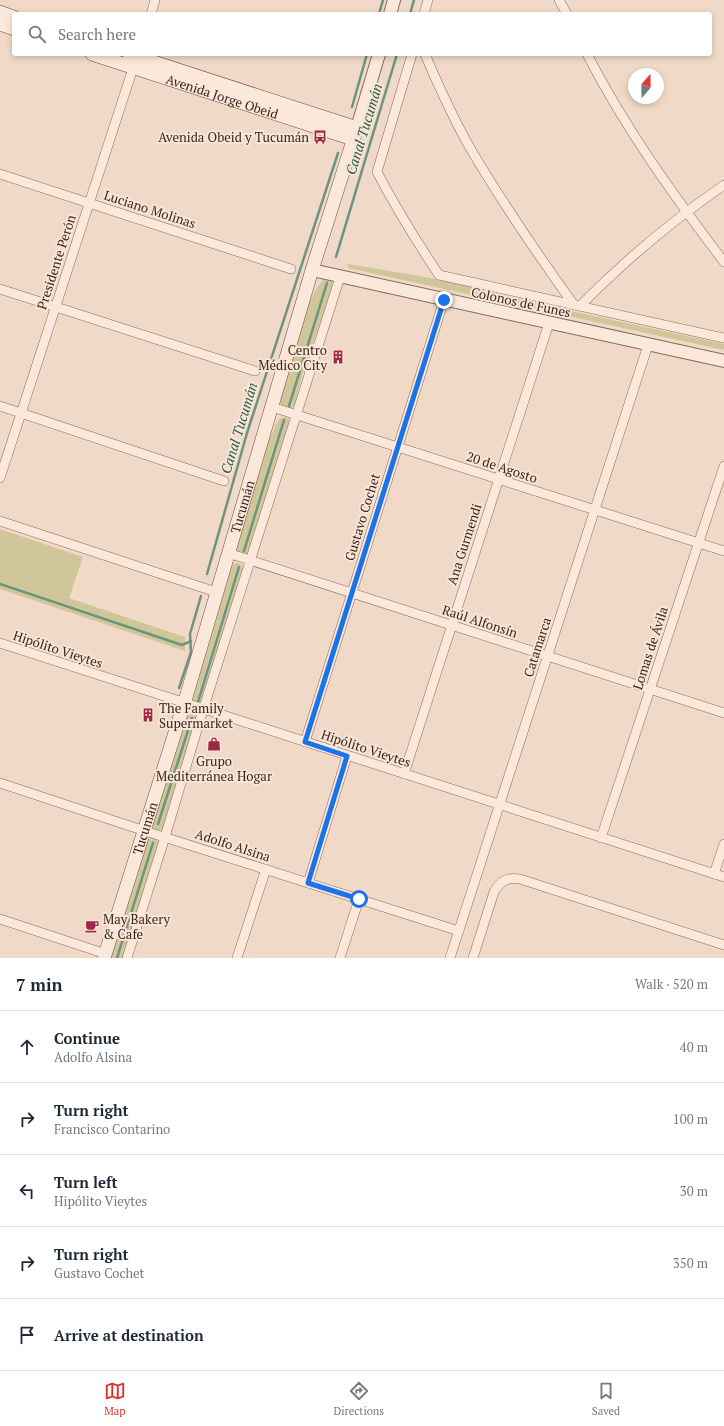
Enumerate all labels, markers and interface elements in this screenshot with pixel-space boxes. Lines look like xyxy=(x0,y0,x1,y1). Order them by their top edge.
search box xyxy=(12,12,712,56)
icon: search xyxy=(26,23,48,45)
text: Search here xyxy=(58,24,136,44)
north arrow xyxy=(628,68,664,104)
street label: Avenida Jorge Obeid xyxy=(164,70,281,123)
water label: Canal Tucumán xyxy=(341,81,386,177)
place label: Avenida Obeid y Tucumán xyxy=(158,128,309,146)
bus stop icon: Avenida Obeid y Tucumán xyxy=(312,129,328,145)
street label: Luciano Molinas xyxy=(102,186,198,232)
street label: Presidente Perón xyxy=(32,212,80,312)
street label: Colonos de Funes xyxy=(470,283,572,321)
route end xyxy=(435,291,453,309)
place label: Centro Médico City xyxy=(258,341,327,374)
building icon: Centro Médico City xyxy=(330,349,346,365)
water label: Canal Tucumán xyxy=(216,380,261,476)
street label: 20 de Agosto xyxy=(464,447,540,487)
street label: Gustavo Cochet xyxy=(340,471,384,563)
street label: Tucumán xyxy=(226,478,259,535)
street label: Ana Gurmendi xyxy=(442,501,486,587)
street label: Raúl Alfonsín xyxy=(440,600,520,642)
street label: Lomas de Ávila xyxy=(628,604,672,692)
street label: Catamarca xyxy=(519,614,555,679)
street label: Hipólito Vieytes xyxy=(11,626,105,672)
place label: The Family Supermarket xyxy=(159,699,233,732)
building icon: The Family Supermarket xyxy=(140,707,156,723)
street label: Hipólito Vieytes xyxy=(319,725,413,771)
shop icon: Grupo Mediterránea Hogar xyxy=(206,736,222,752)
place label: Grupo Mediterránea Hogar xyxy=(156,752,272,785)
street label: Tucumán xyxy=(128,799,162,857)
street label: Adolfo Alsina xyxy=(193,824,273,866)
route start xyxy=(350,890,368,908)
place label: May Bakery & Cafe xyxy=(103,910,170,943)
cafe icon: May Bakery & Cafe xyxy=(84,918,100,934)
text: 7 min xyxy=(16,973,63,996)
text: Walk · 520 m xyxy=(635,975,708,993)
text: Continue xyxy=(54,1028,120,1048)
icon: ahead xyxy=(16,1036,38,1058)
text: 40 m xyxy=(680,1038,708,1056)
text: Adolfo Alsina xyxy=(54,1048,132,1066)
text: Turn right xyxy=(54,1100,129,1120)
icon: right xyxy=(16,1108,38,1130)
text: 100 m xyxy=(673,1110,708,1128)
text: Francisco Contarino xyxy=(54,1120,170,1138)
text: Turn left xyxy=(54,1172,118,1192)
icon: left xyxy=(16,1180,38,1202)
text: 30 m xyxy=(680,1182,708,1200)
text: Hipólito Vieytes xyxy=(54,1192,147,1210)
text: Turn right xyxy=(54,1244,129,1264)
icon: right xyxy=(16,1252,38,1274)
text: 350 m xyxy=(673,1254,708,1272)
text: Gustavo Cochet xyxy=(54,1264,144,1282)
icon: arrive xyxy=(16,1324,38,1346)
text: Arrive at destination xyxy=(54,1325,204,1345)
tab: Map xyxy=(104,1380,126,1418)
tab: Directions xyxy=(333,1380,384,1418)
tab: Saved xyxy=(592,1380,620,1418)

